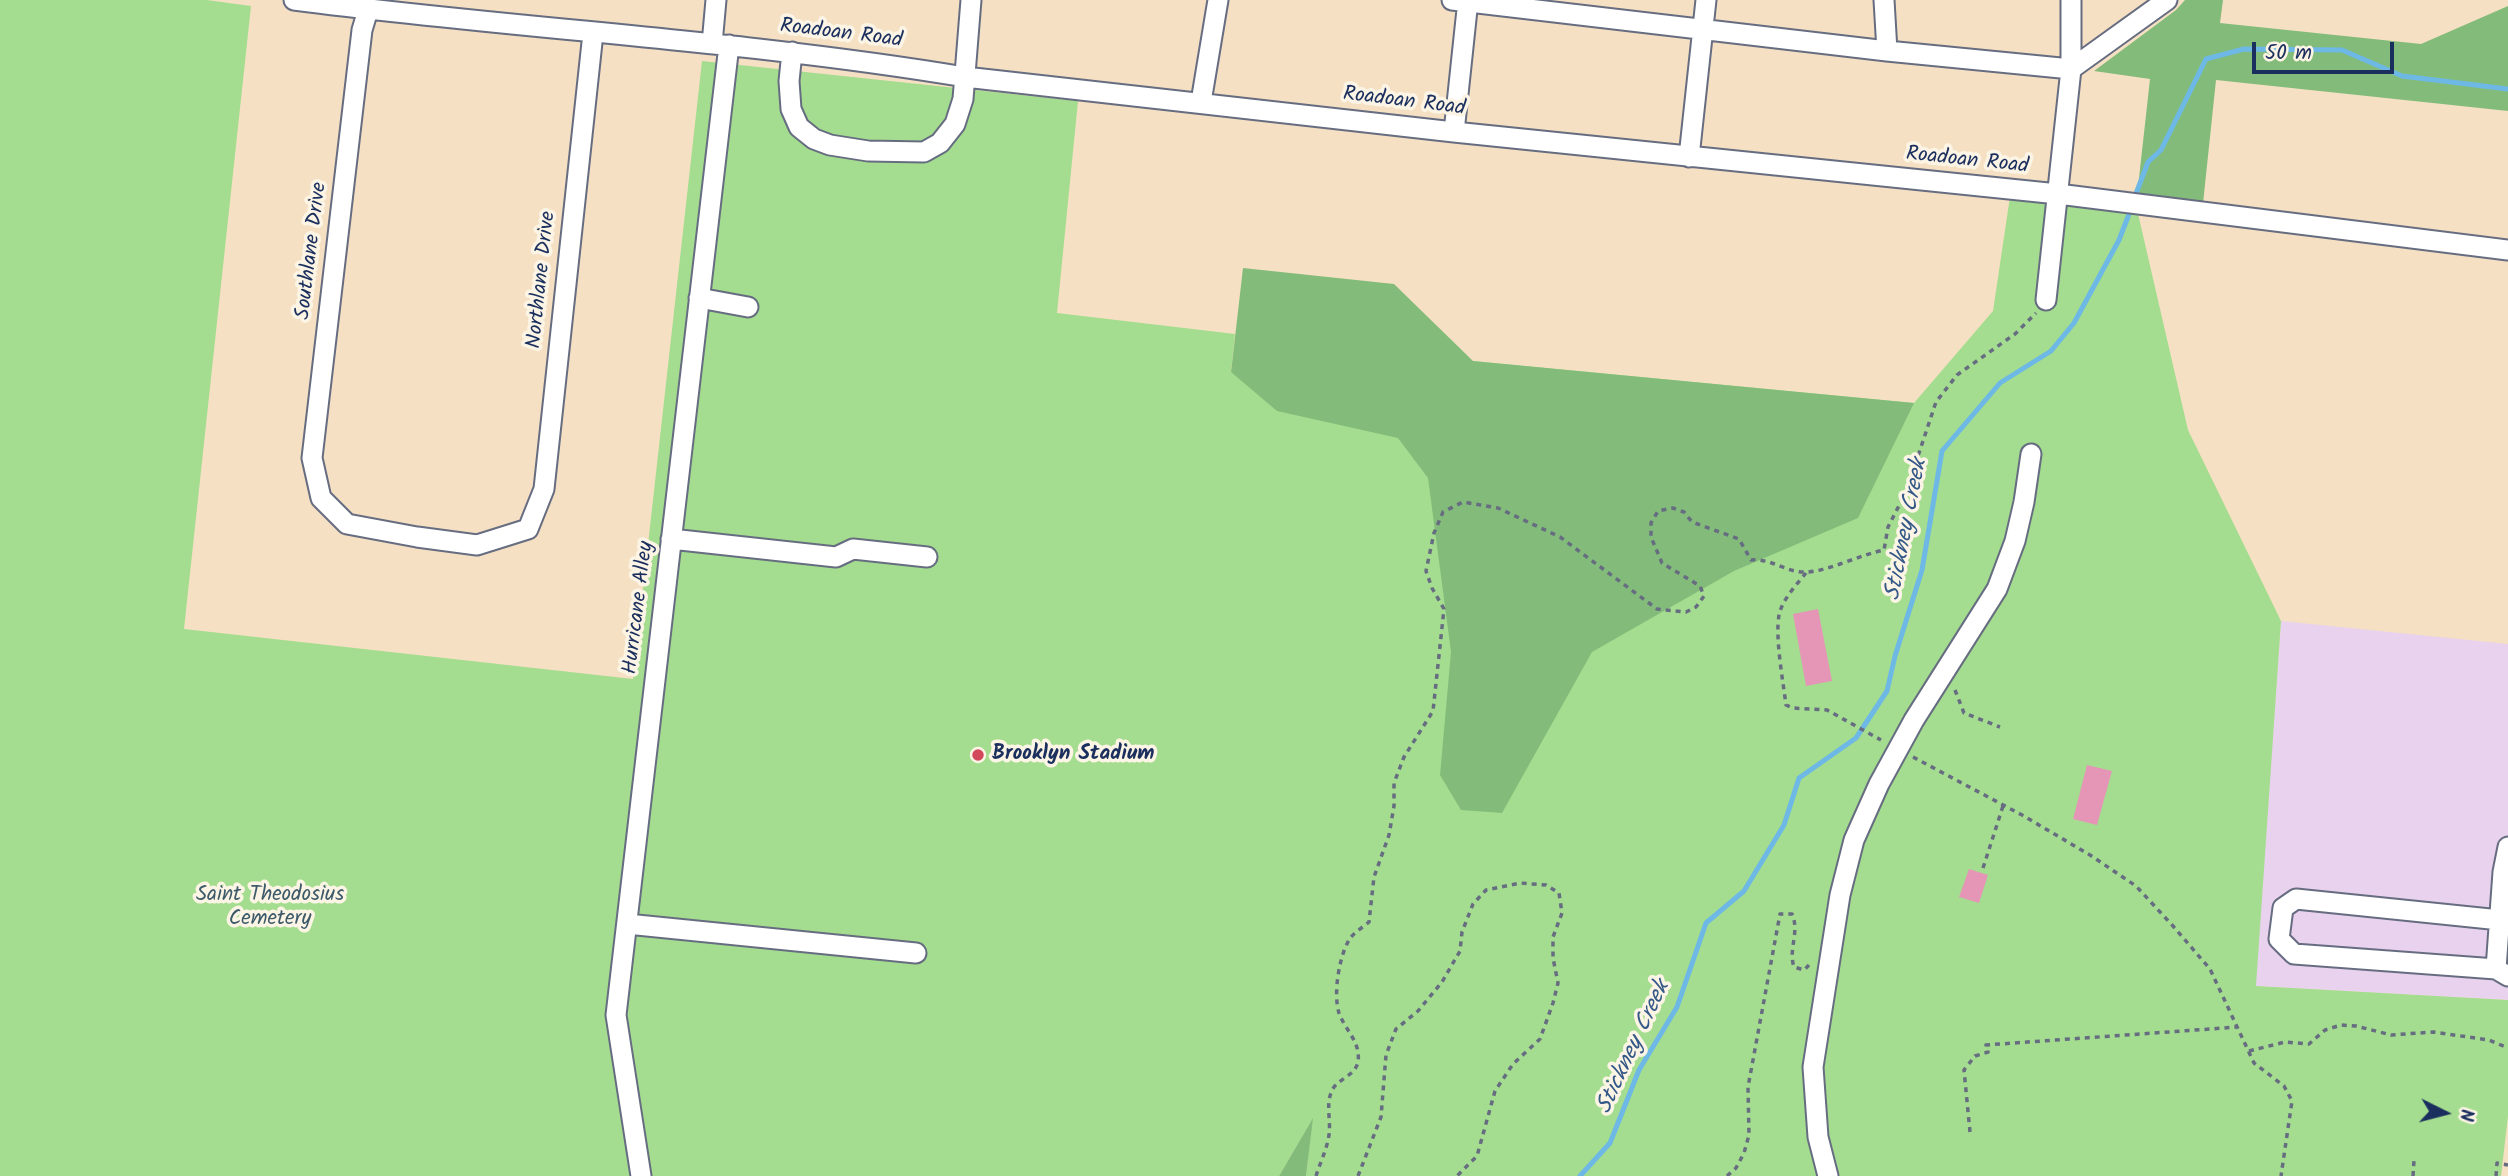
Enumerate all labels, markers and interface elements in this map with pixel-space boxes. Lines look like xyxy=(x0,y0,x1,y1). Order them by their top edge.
street label: Roadoan Road xyxy=(778,15,904,55)
scale bar xyxy=(2256,28,2398,72)
text: 50 m xyxy=(2265,37,2312,70)
street label: Roadoan Road xyxy=(1341,83,1467,123)
street label: Roadoan Road xyxy=(1904,143,2030,181)
street label: Southlane Drive xyxy=(292,181,334,321)
street label: Northlane Drive xyxy=(523,210,563,350)
water label: Stickney Creek xyxy=(1881,457,1935,603)
street label: Hurricane Alley xyxy=(619,540,661,676)
place label: Brooklyn Stadium xyxy=(992,742,1154,768)
marker: Brooklyn Stadium xyxy=(970,747,986,763)
park label: Saint Theodosius Cemetery xyxy=(196,883,344,933)
water label: Stickney Creek xyxy=(1592,977,1678,1119)
north arrow xyxy=(2410,1078,2480,1148)
text: N xyxy=(2450,1108,2481,1123)

